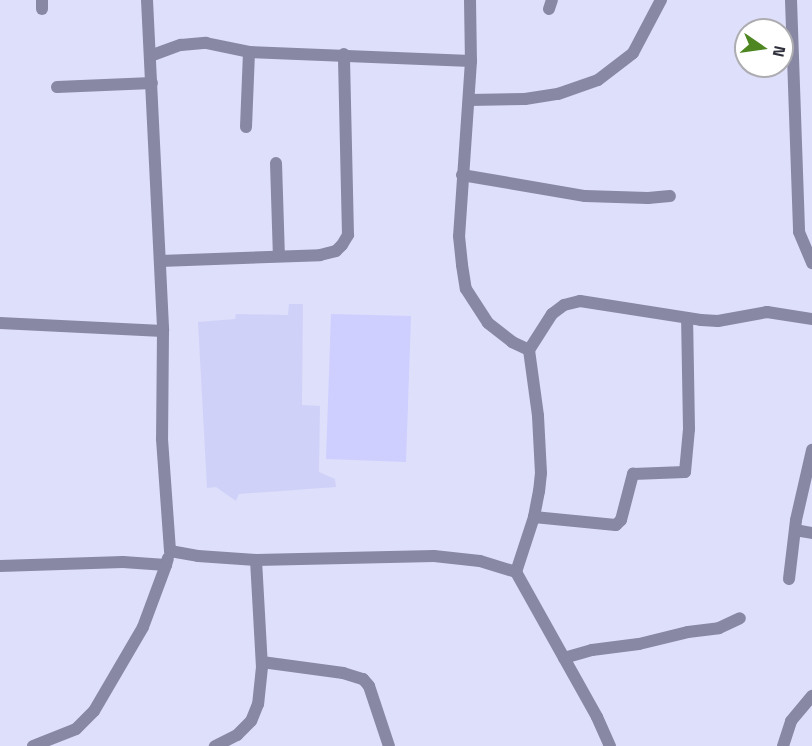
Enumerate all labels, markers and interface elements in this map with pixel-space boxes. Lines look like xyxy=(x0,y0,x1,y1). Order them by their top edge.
north arrow xyxy=(734,18,794,78)
text: N xyxy=(767,43,793,60)

